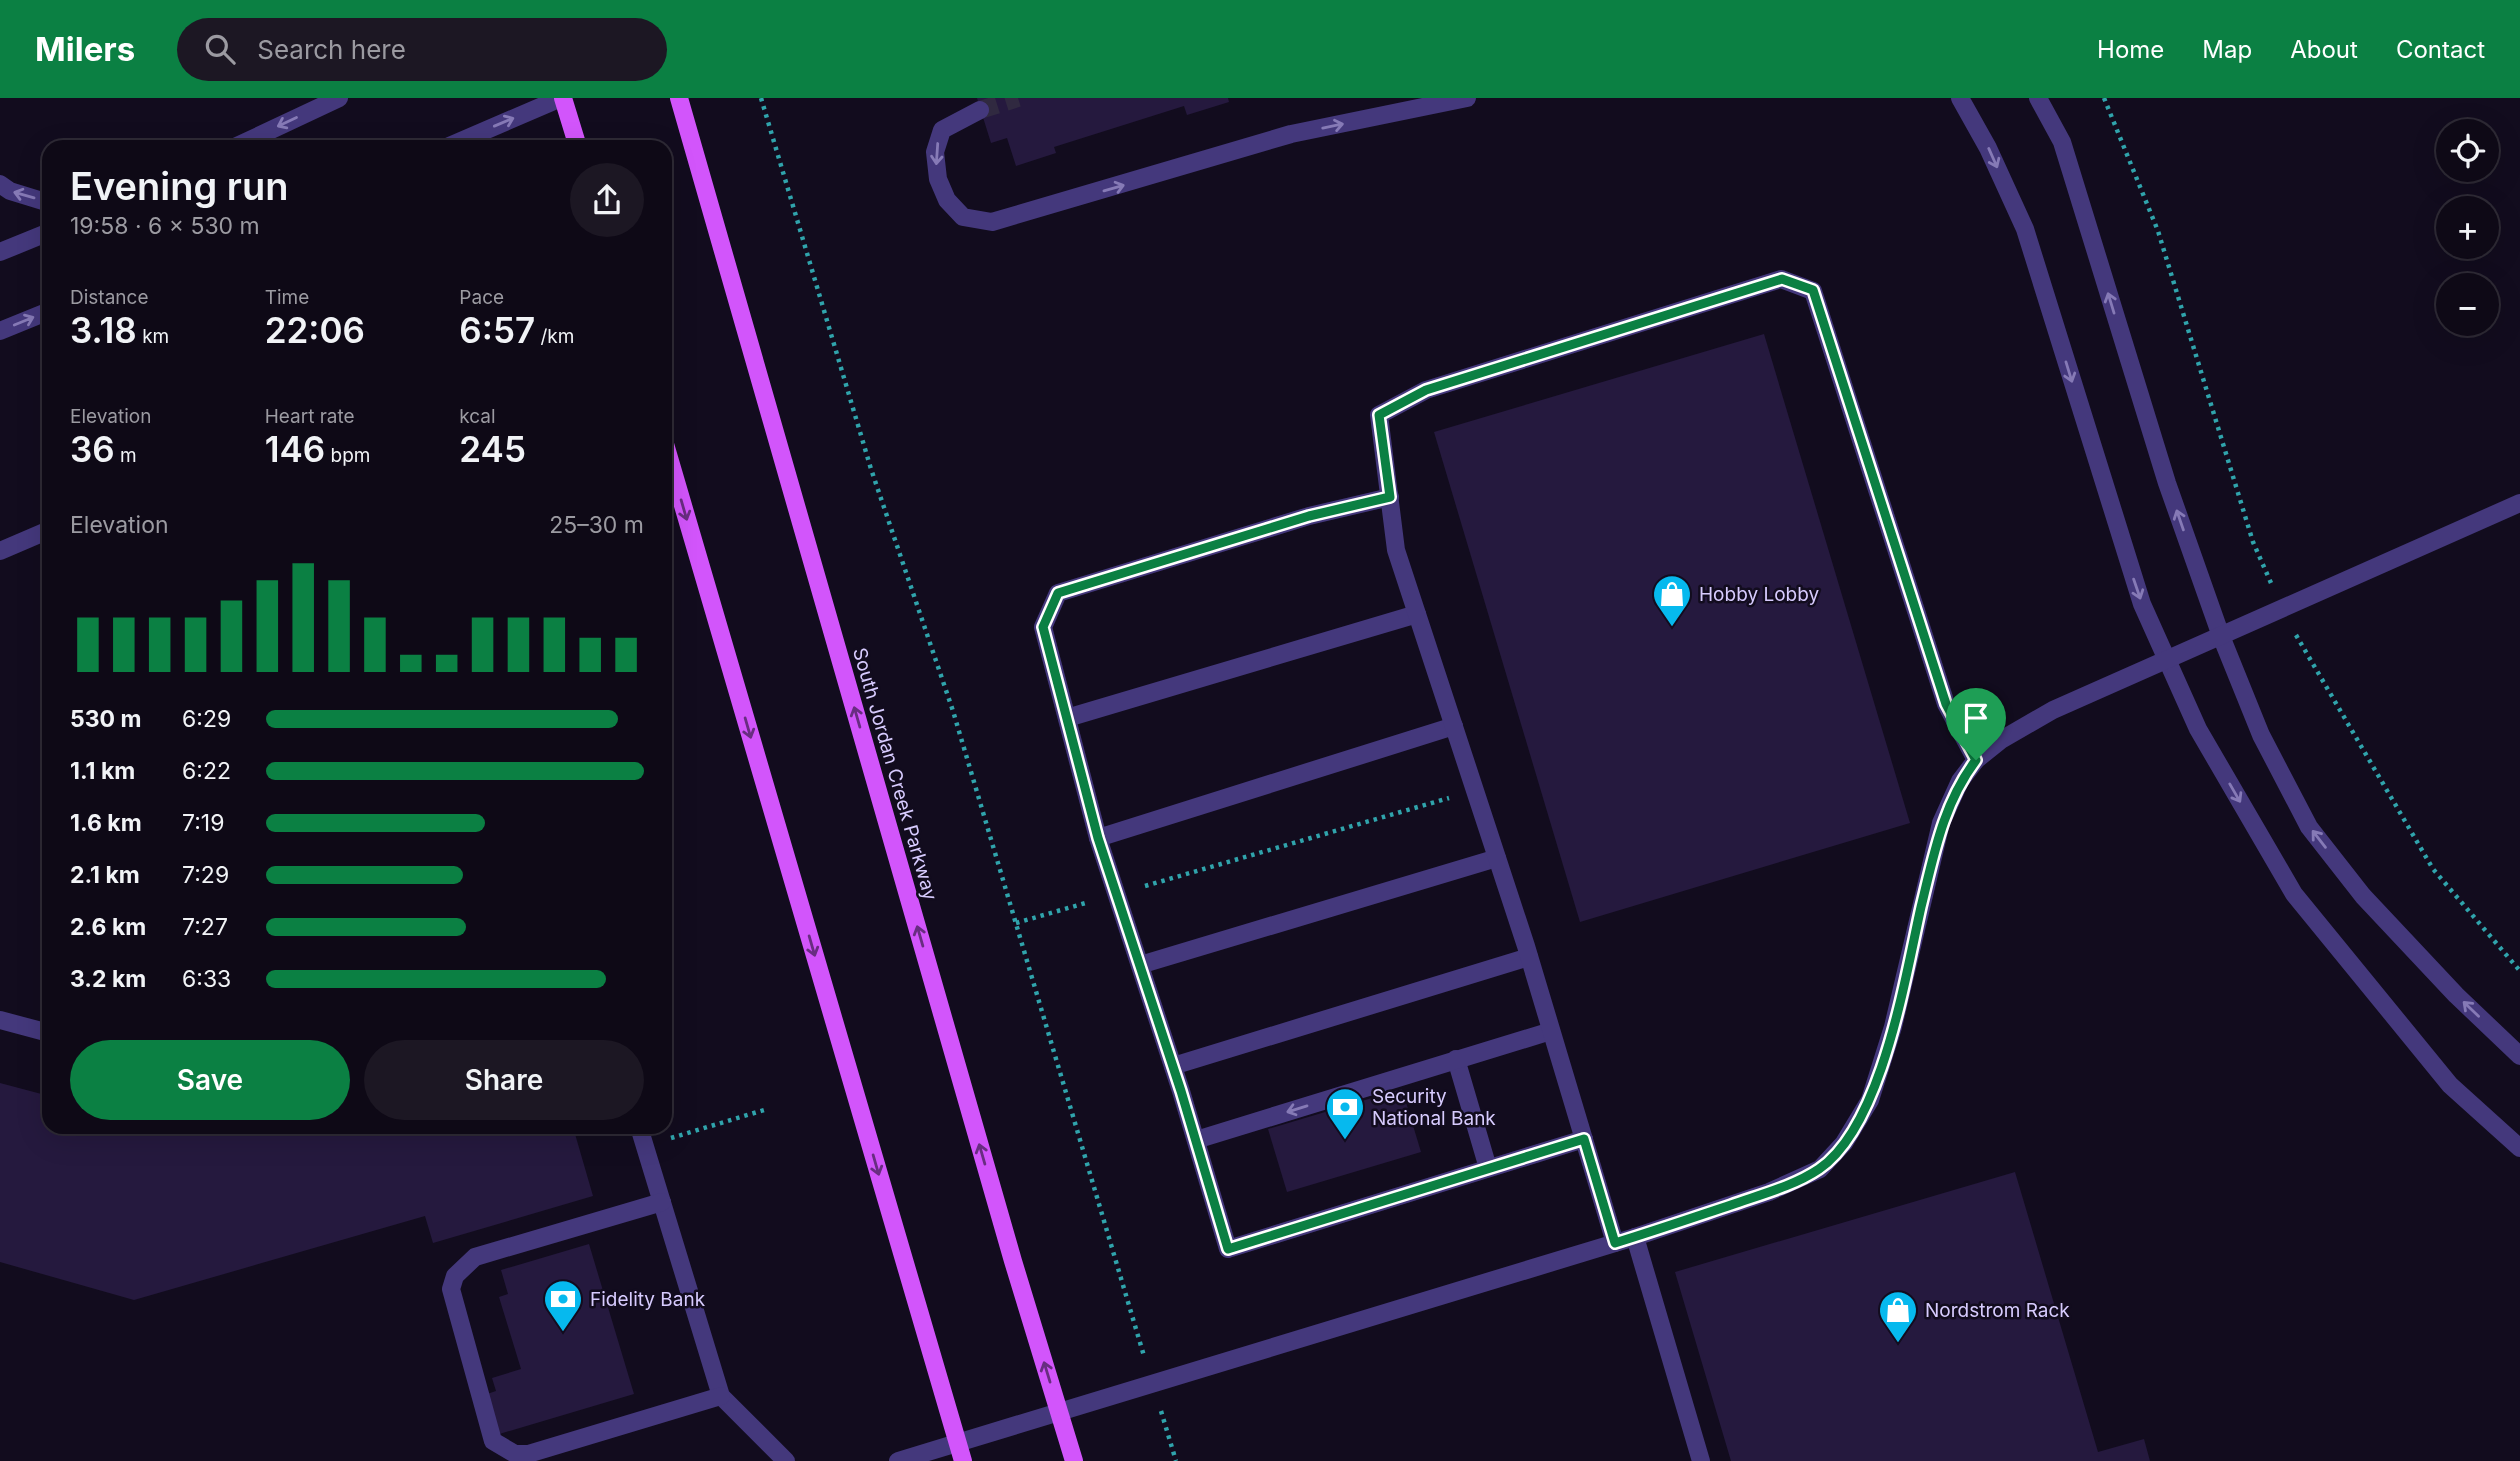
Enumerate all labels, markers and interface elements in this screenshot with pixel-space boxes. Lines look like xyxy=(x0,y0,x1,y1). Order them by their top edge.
search box xyxy=(177,18,667,81)
text: Milers xyxy=(35,29,135,69)
icon: search xyxy=(201,30,239,68)
text: Search here xyxy=(257,34,406,65)
text: Home xyxy=(2097,35,2164,64)
text: Map xyxy=(2202,35,2252,64)
text: About xyxy=(2290,35,2358,64)
text: Contact xyxy=(2396,35,2485,64)
one-way arrow xyxy=(493,115,514,128)
one-way arrow xyxy=(277,116,298,130)
one-way arrow xyxy=(1321,118,1344,132)
map controls xyxy=(2436,119,2499,336)
button: locate xyxy=(2436,119,2499,182)
one-way arrow xyxy=(931,142,944,165)
one-way arrow xyxy=(1987,147,2000,168)
text: Evening run xyxy=(70,163,288,209)
button: share xyxy=(570,163,644,237)
one-way arrow xyxy=(1103,180,1125,193)
one-way arrow xyxy=(13,188,35,201)
button: + xyxy=(2436,196,2499,259)
text: 19:58 · 6 × 530 m xyxy=(70,212,260,240)
button: − xyxy=(2436,273,2499,336)
text: Distance xyxy=(70,286,148,309)
text: Time xyxy=(265,286,309,309)
text: Pace xyxy=(459,286,504,309)
one-way arrow xyxy=(2104,292,2117,314)
text: 3.18 xyxy=(70,309,137,351)
text: 22:06 xyxy=(265,309,365,351)
text: 6:57 xyxy=(459,309,535,351)
one-way arrow xyxy=(13,314,35,327)
text: km xyxy=(137,325,169,348)
text: /km xyxy=(535,325,574,348)
one-way arrow xyxy=(2063,360,2076,382)
text: Elevation xyxy=(70,405,151,428)
text: Heart rate xyxy=(265,405,355,428)
text: kcal xyxy=(459,405,496,428)
text: 36 xyxy=(70,428,115,470)
text: 146 xyxy=(265,428,325,470)
text: 245 xyxy=(459,428,526,470)
text: m xyxy=(115,444,137,467)
text: bpm xyxy=(325,444,370,467)
one-way arrow xyxy=(679,498,692,520)
one-way arrow xyxy=(2173,509,2185,531)
text: Elevation xyxy=(70,511,169,539)
text: 25–30 m xyxy=(549,511,644,539)
shop icon: Hobby Lobby xyxy=(1651,573,1693,628)
one-way arrow xyxy=(2132,577,2144,599)
place label: Hobby Lobby xyxy=(1699,583,1819,606)
street label: South Jordan Creek Parkway xyxy=(848,645,942,903)
pin xyxy=(1946,688,2006,760)
icon: arrive xyxy=(1957,699,1995,737)
text: 530 m xyxy=(70,705,142,733)
text: 6:29 xyxy=(182,705,231,733)
one-way arrow xyxy=(850,706,863,729)
one-way arrow xyxy=(743,717,756,739)
text: 1.1 km xyxy=(70,757,135,785)
text: 6:22 xyxy=(182,757,231,785)
one-way arrow xyxy=(2229,783,2243,803)
text: 1.6 km xyxy=(70,809,142,837)
text: 7:19 xyxy=(182,809,225,837)
one-way arrow xyxy=(2311,831,2327,849)
text: 2.1 km xyxy=(70,861,140,889)
text: 7:29 xyxy=(182,861,229,889)
text: 2.6 km xyxy=(70,913,146,941)
text: 7:27 xyxy=(182,913,228,941)
one-way arrow xyxy=(912,925,925,947)
one-way arrow xyxy=(806,934,819,957)
text: 3.2 km xyxy=(70,965,146,993)
text: 6:33 xyxy=(182,965,231,993)
one-way arrow xyxy=(2462,1000,2479,1017)
button: Save xyxy=(70,1040,350,1120)
button: Share xyxy=(364,1040,644,1120)
place label: Security National Bank xyxy=(1372,1085,1496,1130)
bank icon: Security National Bank xyxy=(1324,1086,1366,1141)
one-way arrow xyxy=(1286,1103,1308,1116)
one-way arrow xyxy=(975,1143,988,1165)
one-way arrow xyxy=(870,1153,883,1175)
bank icon: Fidelity Bank xyxy=(542,1278,584,1333)
place label: Fidelity Bank xyxy=(590,1288,706,1311)
shop icon: Nordstrom Rack xyxy=(1877,1289,1919,1344)
place label: Nordstrom Rack xyxy=(1925,1299,2070,1322)
one-way arrow xyxy=(1040,1362,1052,1384)

